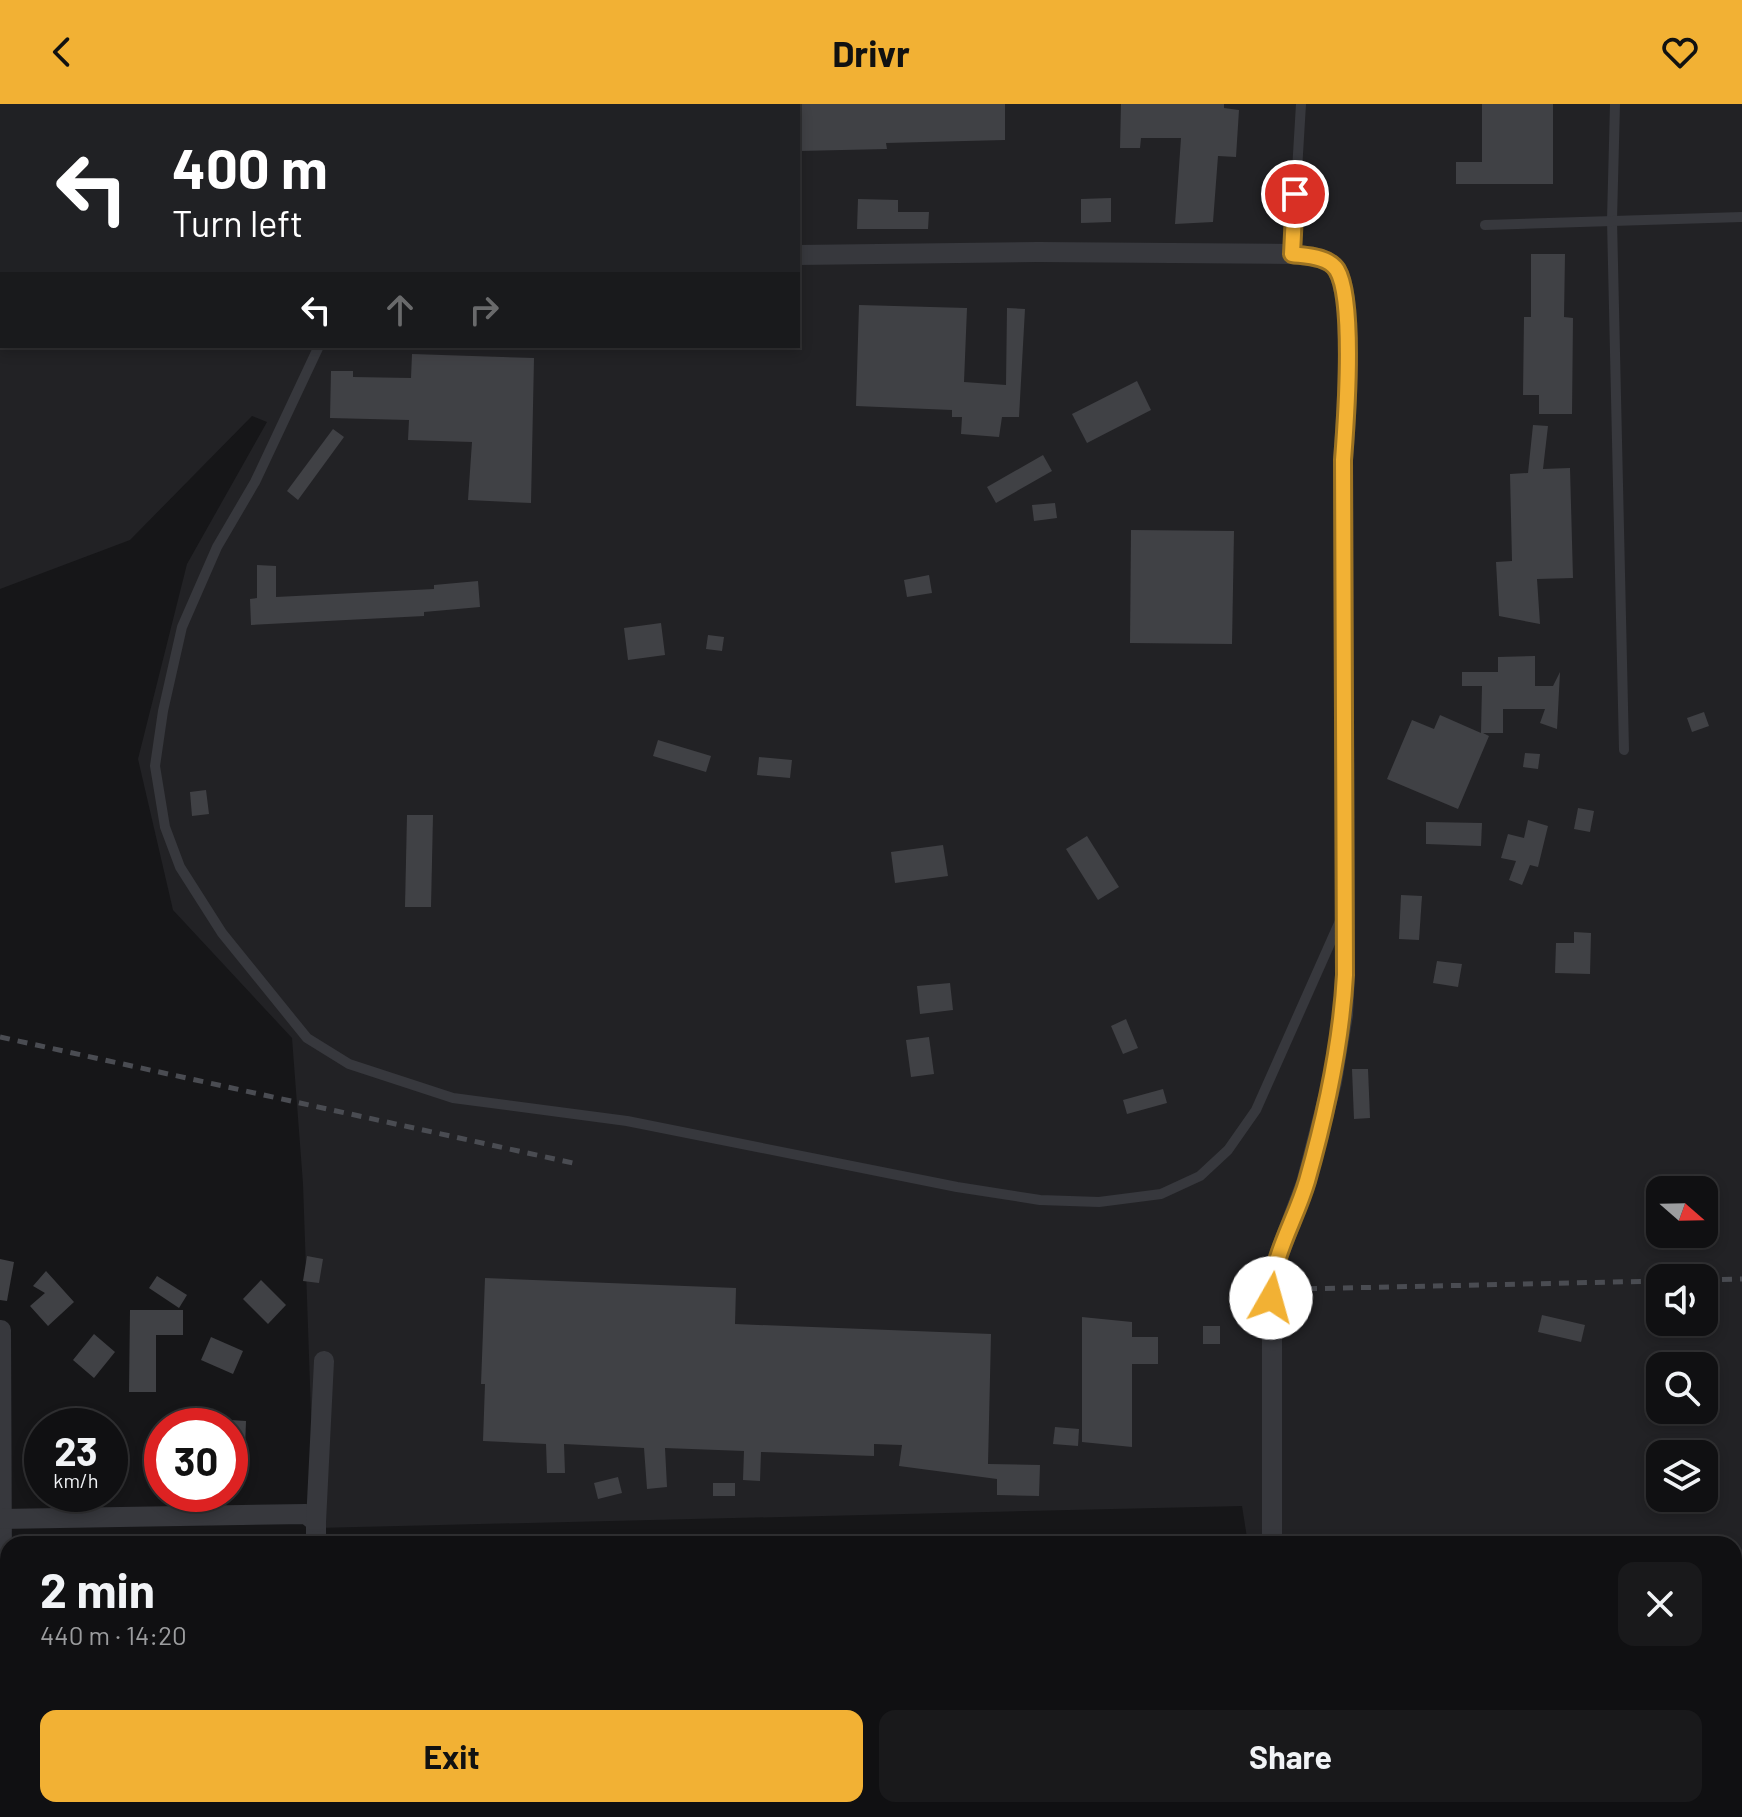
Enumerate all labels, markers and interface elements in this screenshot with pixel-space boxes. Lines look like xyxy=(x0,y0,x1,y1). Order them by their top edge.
icon: back xyxy=(40,30,84,74)
icon: heart xyxy=(1658,30,1702,74)
text: Drivr xyxy=(832,31,910,74)
text: 400 m xyxy=(172,133,328,200)
icon: left xyxy=(40,136,144,240)
pin xyxy=(1261,160,1329,228)
icon: arrive xyxy=(1273,172,1317,216)
text: Turn left xyxy=(172,201,303,244)
icon: left xyxy=(294,288,338,332)
icon: ahead xyxy=(378,288,422,332)
icon: right xyxy=(462,288,506,332)
north arrow xyxy=(1646,1176,1718,1248)
map controls xyxy=(1646,1176,1718,1512)
position arrow xyxy=(1229,1256,1313,1340)
button: sound xyxy=(1646,1264,1718,1336)
button: search xyxy=(1646,1352,1718,1424)
speed limit sign: 30 xyxy=(144,1408,248,1512)
text: 23 xyxy=(54,1426,98,1474)
button: layers xyxy=(1646,1440,1718,1512)
text: km/h xyxy=(53,1468,99,1492)
text: 2 min xyxy=(40,1560,155,1618)
button: close xyxy=(1618,1562,1702,1646)
text: 440 m · 14:20 xyxy=(40,1619,187,1650)
button: Exit xyxy=(40,1710,863,1802)
button: Share xyxy=(879,1710,1702,1802)

